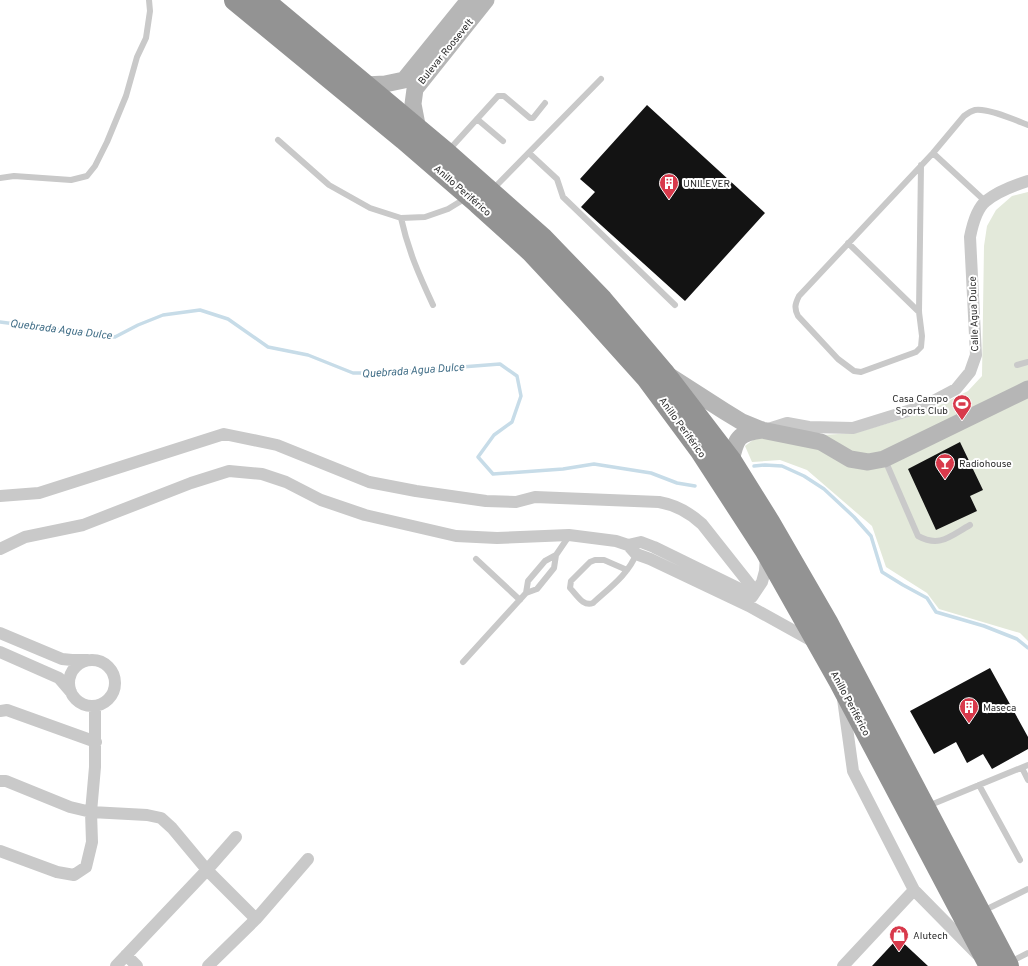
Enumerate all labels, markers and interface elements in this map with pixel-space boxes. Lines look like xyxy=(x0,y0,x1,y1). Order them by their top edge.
street label: Bulevar Roosevelt xyxy=(416,16,477,87)
street label: Anillo Periférico xyxy=(431,163,494,220)
building icon: UNILEVER xyxy=(658,172,680,200)
place label: UNILEVER xyxy=(683,178,730,191)
street label: Calle Agua Dulce xyxy=(967,276,982,352)
water label: Quebrada Agua Dulce xyxy=(9,317,113,343)
water label: Quebrada Agua Dulce xyxy=(361,360,465,382)
place label: Casa Campo Sports Club xyxy=(892,393,948,418)
sports icon: Casa Campo Sports Club xyxy=(951,393,973,421)
street label: Anillo Periférico xyxy=(655,395,708,461)
bar icon: Radiohouse xyxy=(934,452,956,480)
place label: Radiohouse xyxy=(959,458,1012,471)
street label: Anillo Periférico xyxy=(827,669,872,739)
building icon: Maseca xyxy=(958,696,980,724)
place label: Maseca xyxy=(983,702,1016,715)
shop icon: Alutech xyxy=(888,924,910,952)
place label: Alutech xyxy=(913,930,948,943)

